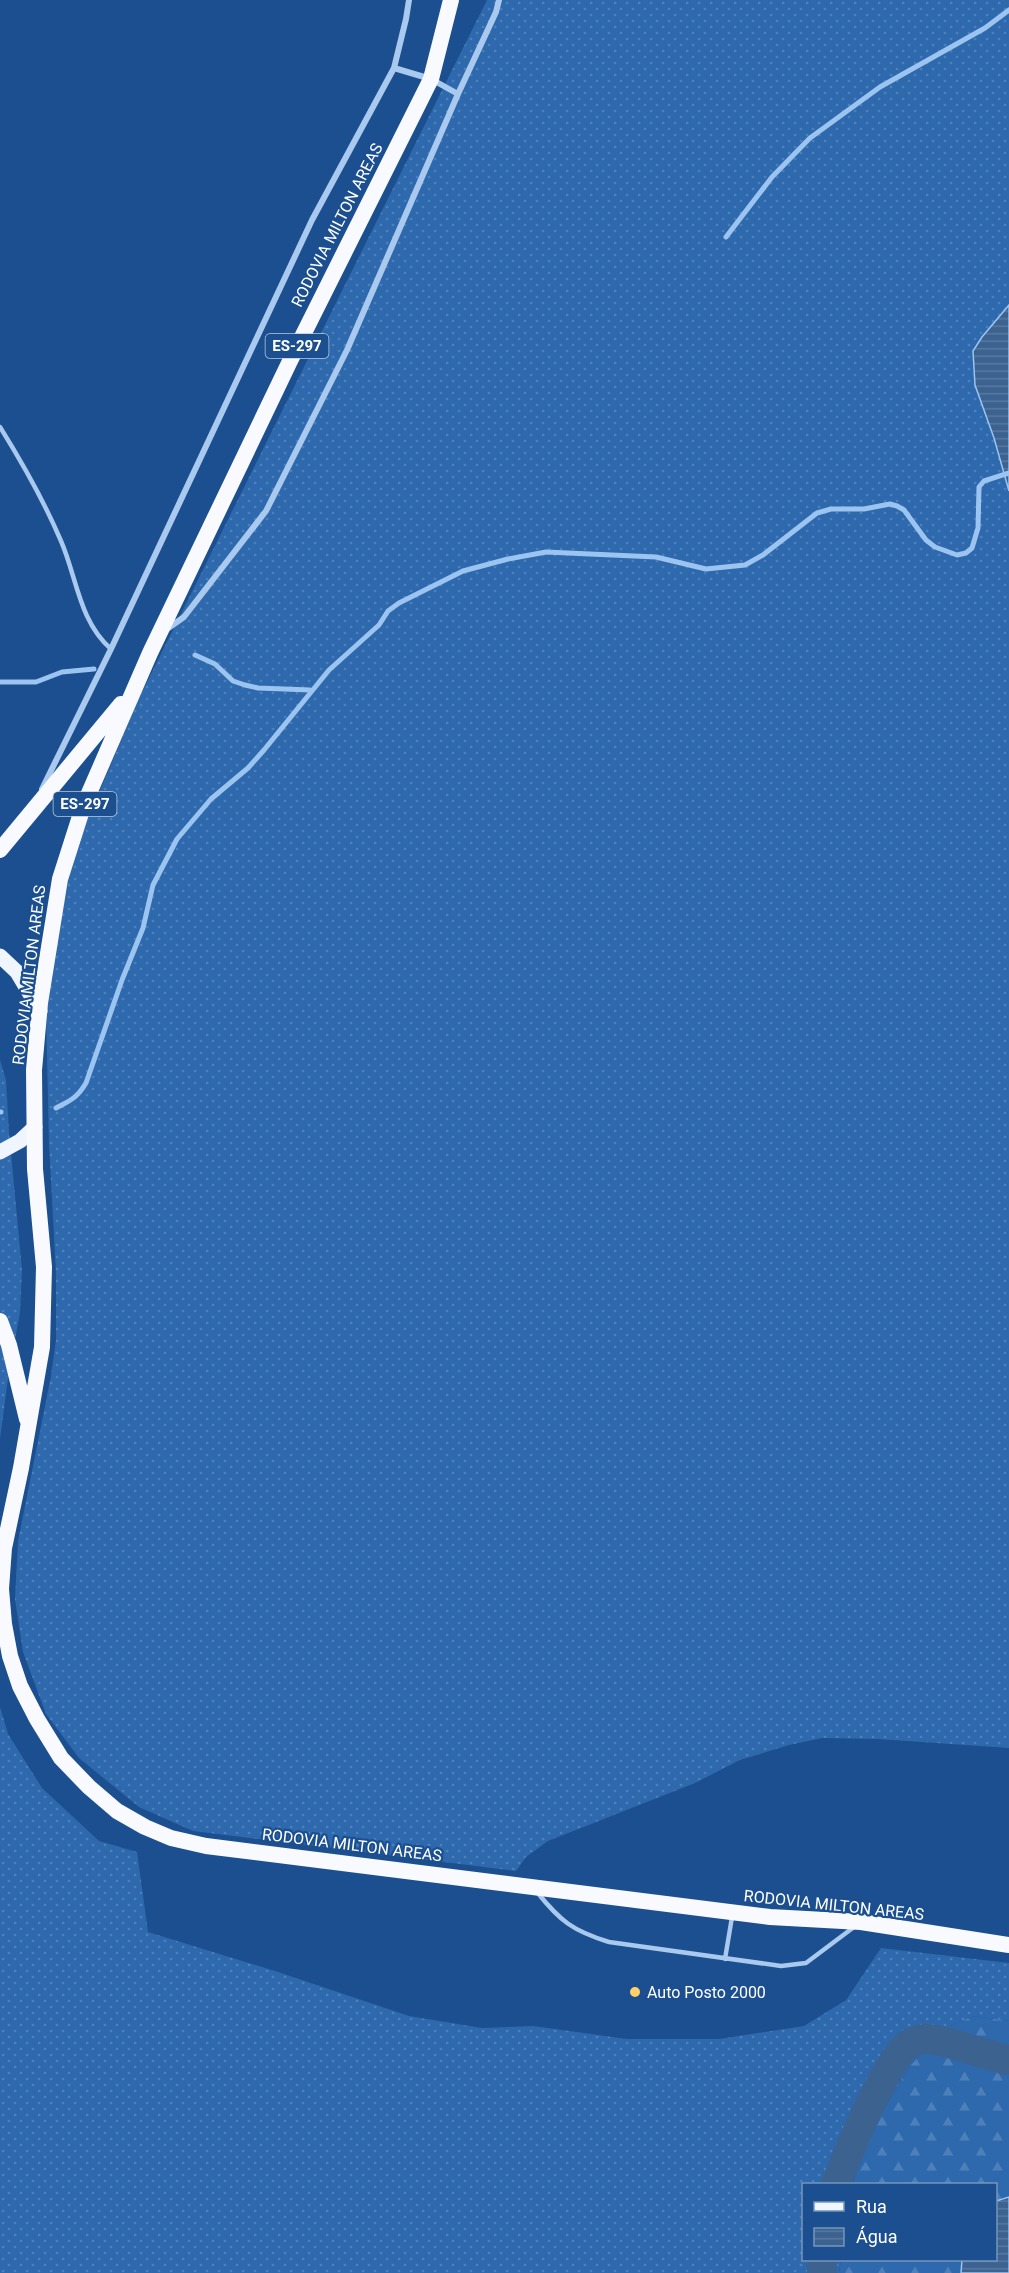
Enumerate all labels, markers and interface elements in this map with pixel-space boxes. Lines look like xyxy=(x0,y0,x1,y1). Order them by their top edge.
street label: RODOVIA MILTON AREAS xyxy=(287,140,387,310)
road number: ES-297 xyxy=(266,334,328,358)
road number: ES-297 xyxy=(54,792,116,816)
street label: RODOVIA MILTON AREAS xyxy=(9,884,49,1066)
street label: RODOVIA MILTON AREAS xyxy=(261,1825,443,1865)
street label: RODOVIA MILTON AREAS xyxy=(743,1886,925,1924)
place label: Auto Posto 2000 xyxy=(647,1983,766,2002)
marker: Auto Posto 2000 xyxy=(628,1985,642,1999)
legend xyxy=(802,2183,997,2261)
text: Rua xyxy=(856,2196,887,2217)
text: Água xyxy=(856,2226,898,2247)

